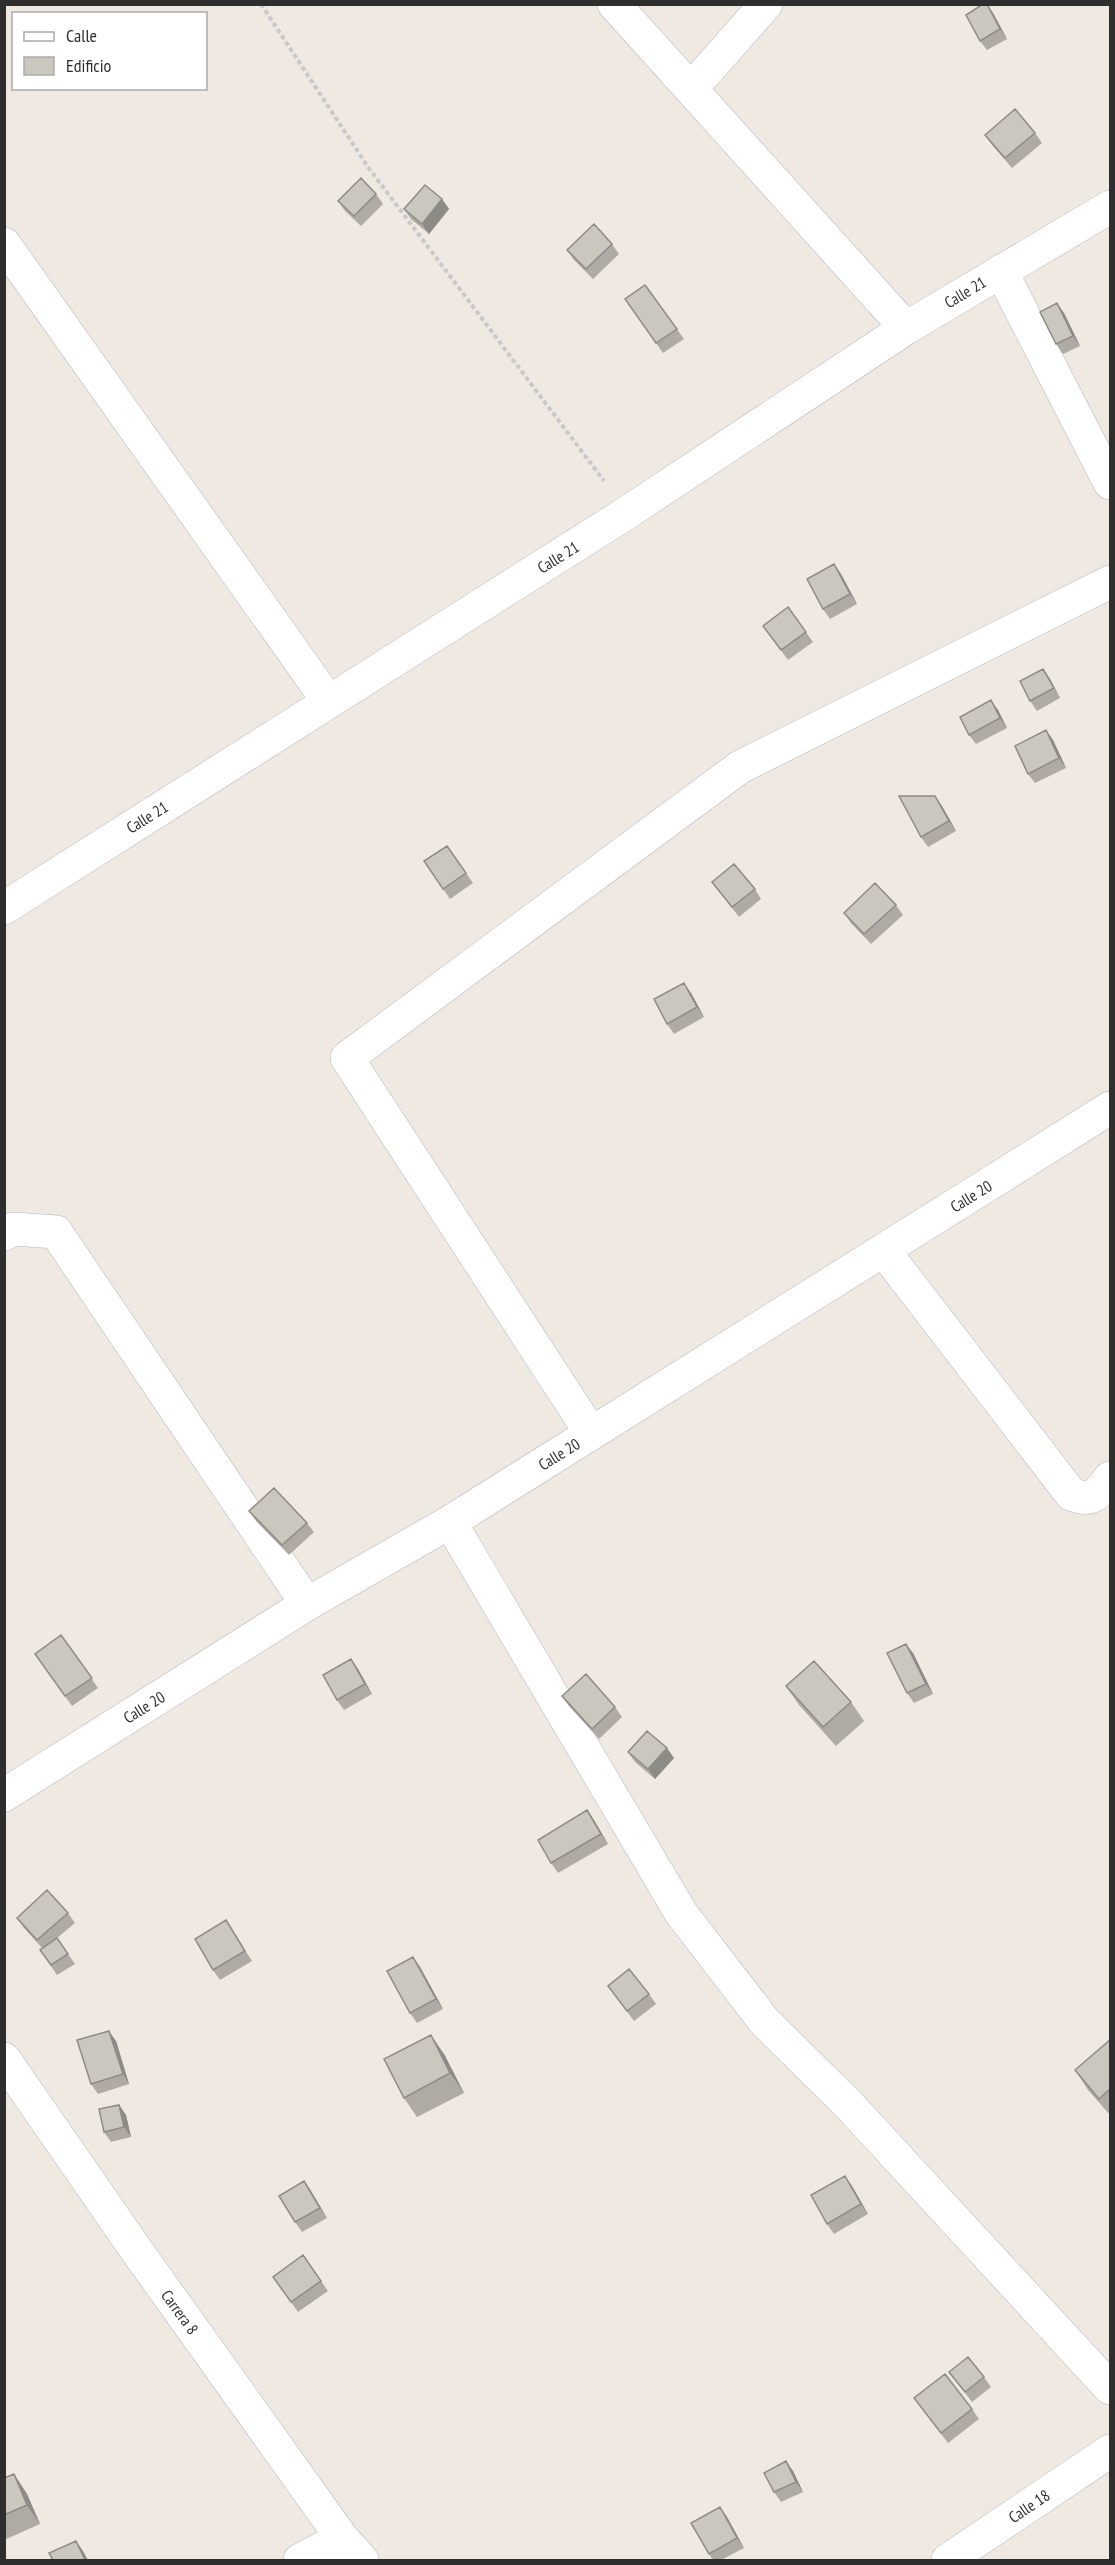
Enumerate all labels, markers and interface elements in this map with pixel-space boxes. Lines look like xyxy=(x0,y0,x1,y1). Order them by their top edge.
legend xyxy=(12,12,207,90)
text: Calle xyxy=(66,24,97,47)
text: Edificio xyxy=(66,54,112,77)
street label: Calle 21 xyxy=(940,272,990,312)
street label: Calle 21 xyxy=(533,536,583,578)
street label: Calle 21 xyxy=(122,796,172,838)
street label: Calle 20 xyxy=(946,1175,996,1217)
street label: Calle 20 xyxy=(534,1433,584,1475)
street label: Calle 20 xyxy=(119,1686,169,1728)
street label: Carrera 8 xyxy=(157,2286,203,2338)
street label: Calle 18 xyxy=(1005,2485,1053,2527)

